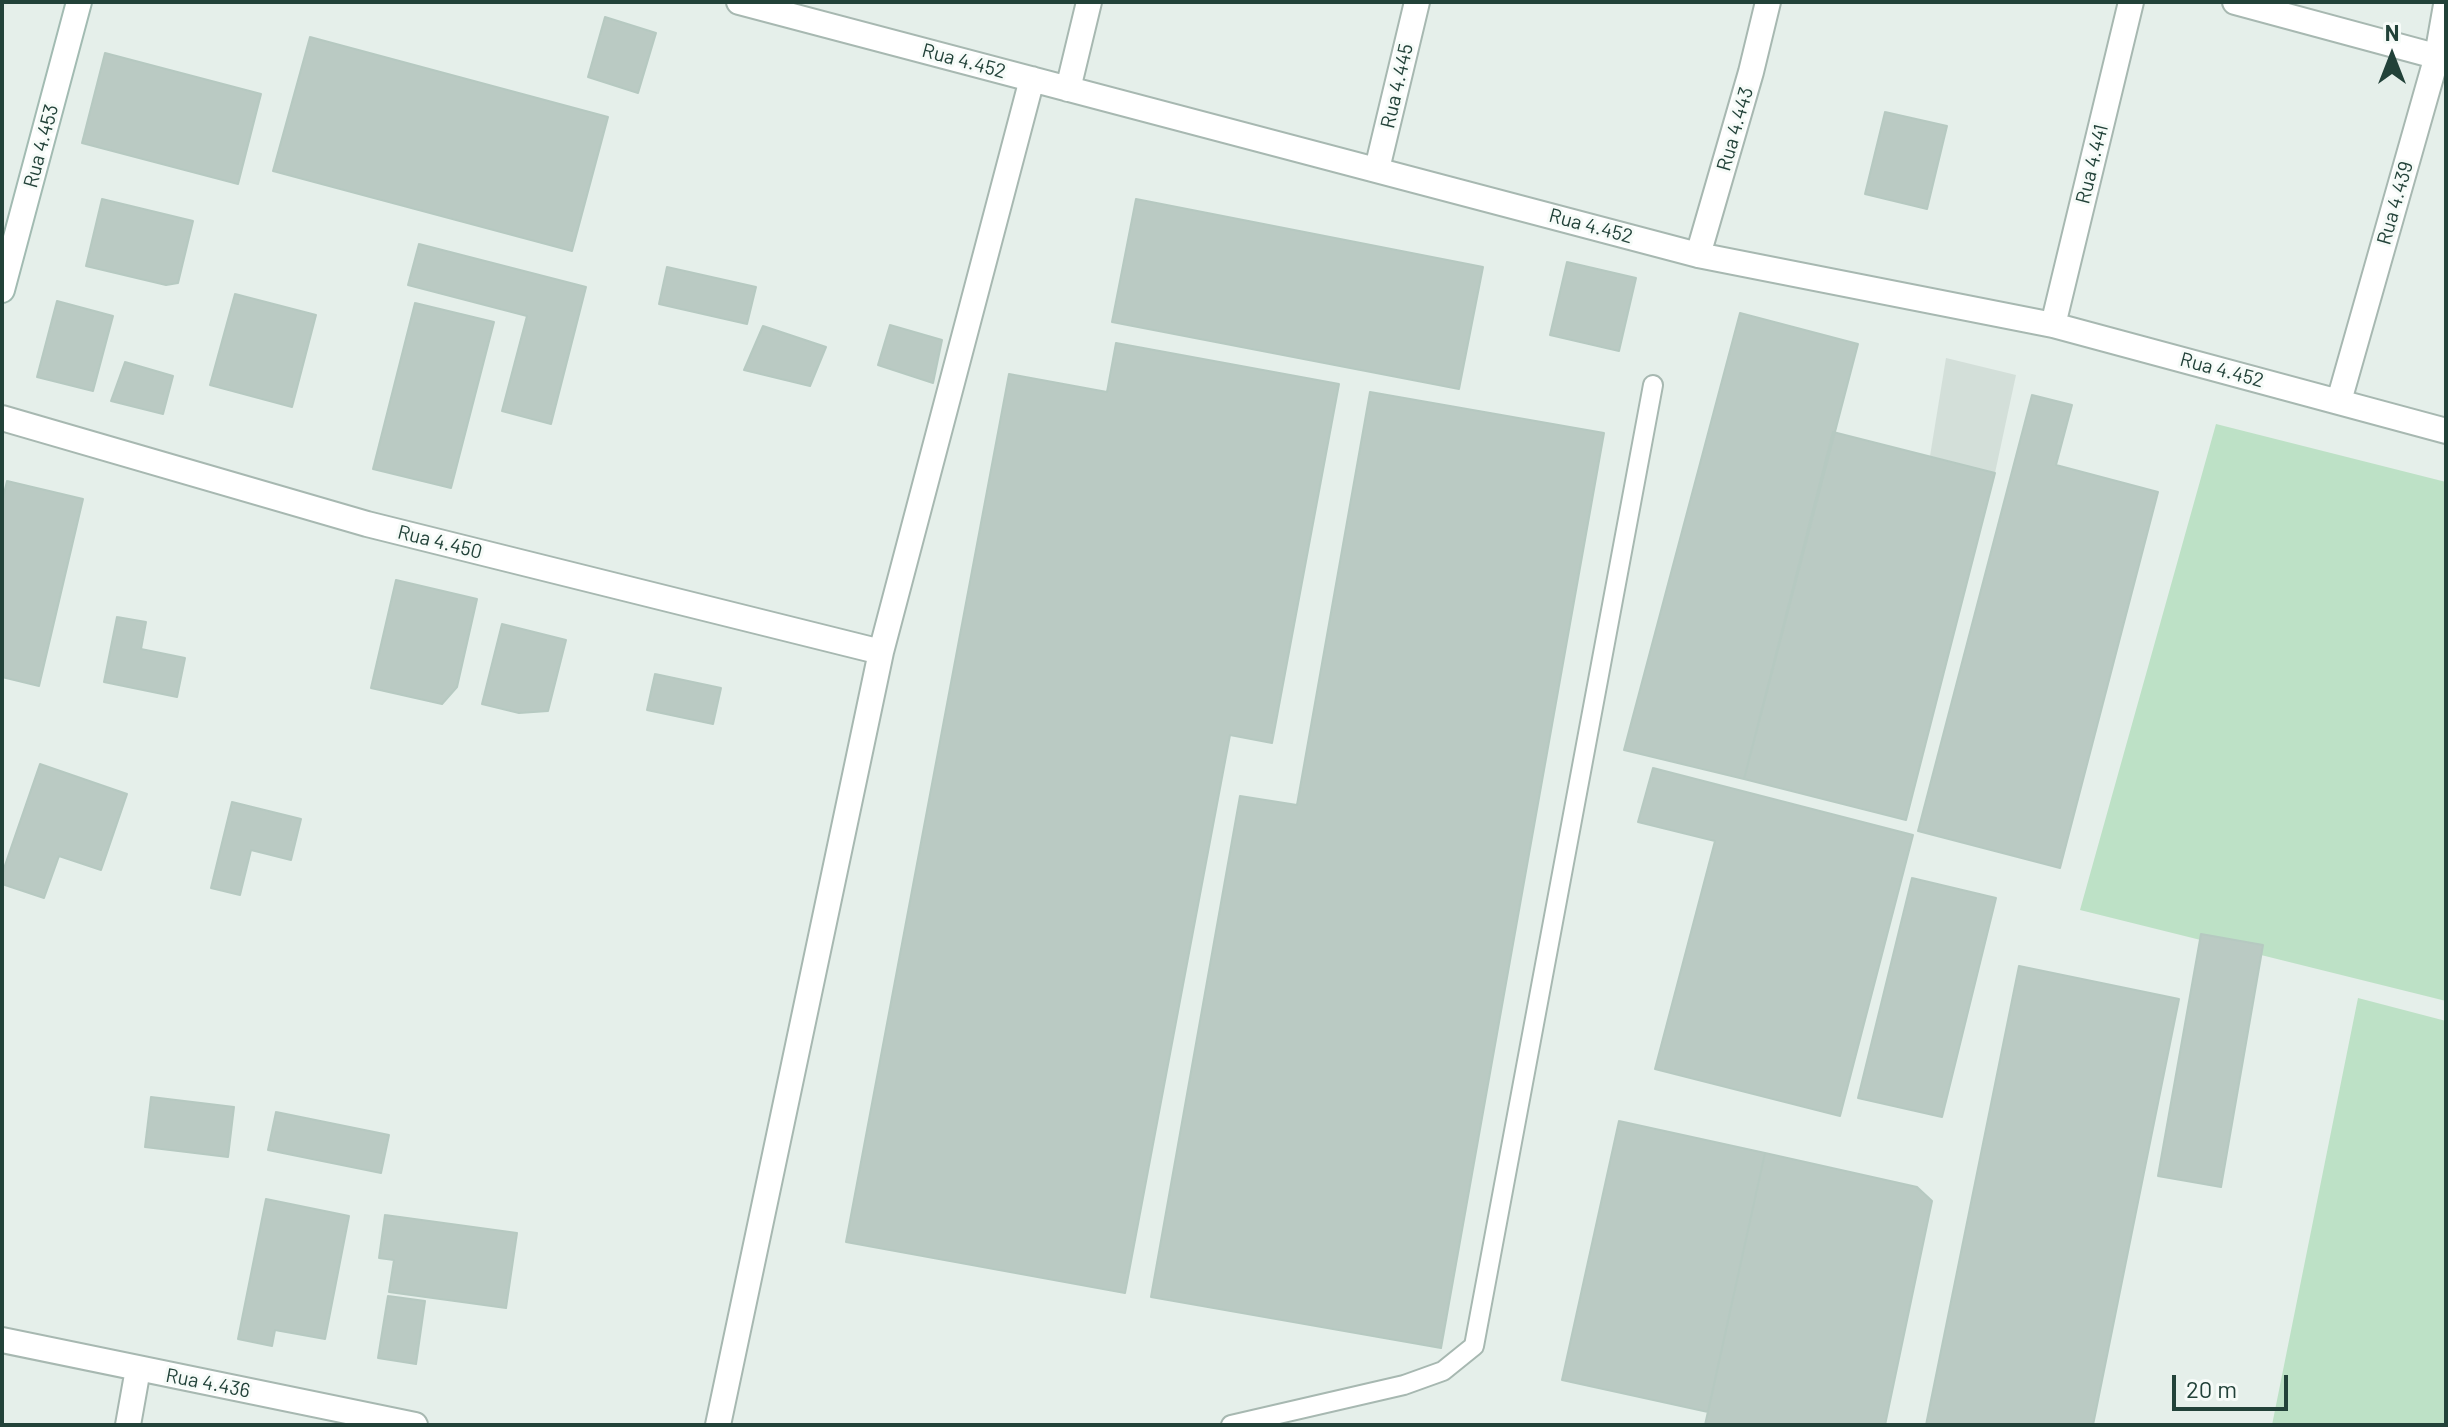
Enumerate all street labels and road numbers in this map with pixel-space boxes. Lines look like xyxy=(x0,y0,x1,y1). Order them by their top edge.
street label: Rua 4.452 xyxy=(919,38,1009,84)
street label: Rua 4.445 xyxy=(1376,41,1418,131)
street label: Rua 4.443 xyxy=(1712,84,1758,174)
street label: Rua 4.453 xyxy=(18,102,64,190)
street label: Rua 4.441 xyxy=(2071,122,2113,206)
street label: Rua 4.439 xyxy=(2372,159,2418,247)
street label: Rua 4.452 xyxy=(1546,203,1636,249)
street label: Rua 4.452 xyxy=(2177,347,2267,393)
street label: Rua 4.450 xyxy=(395,520,485,564)
street label: Rua 4.436 xyxy=(164,1363,252,1403)

